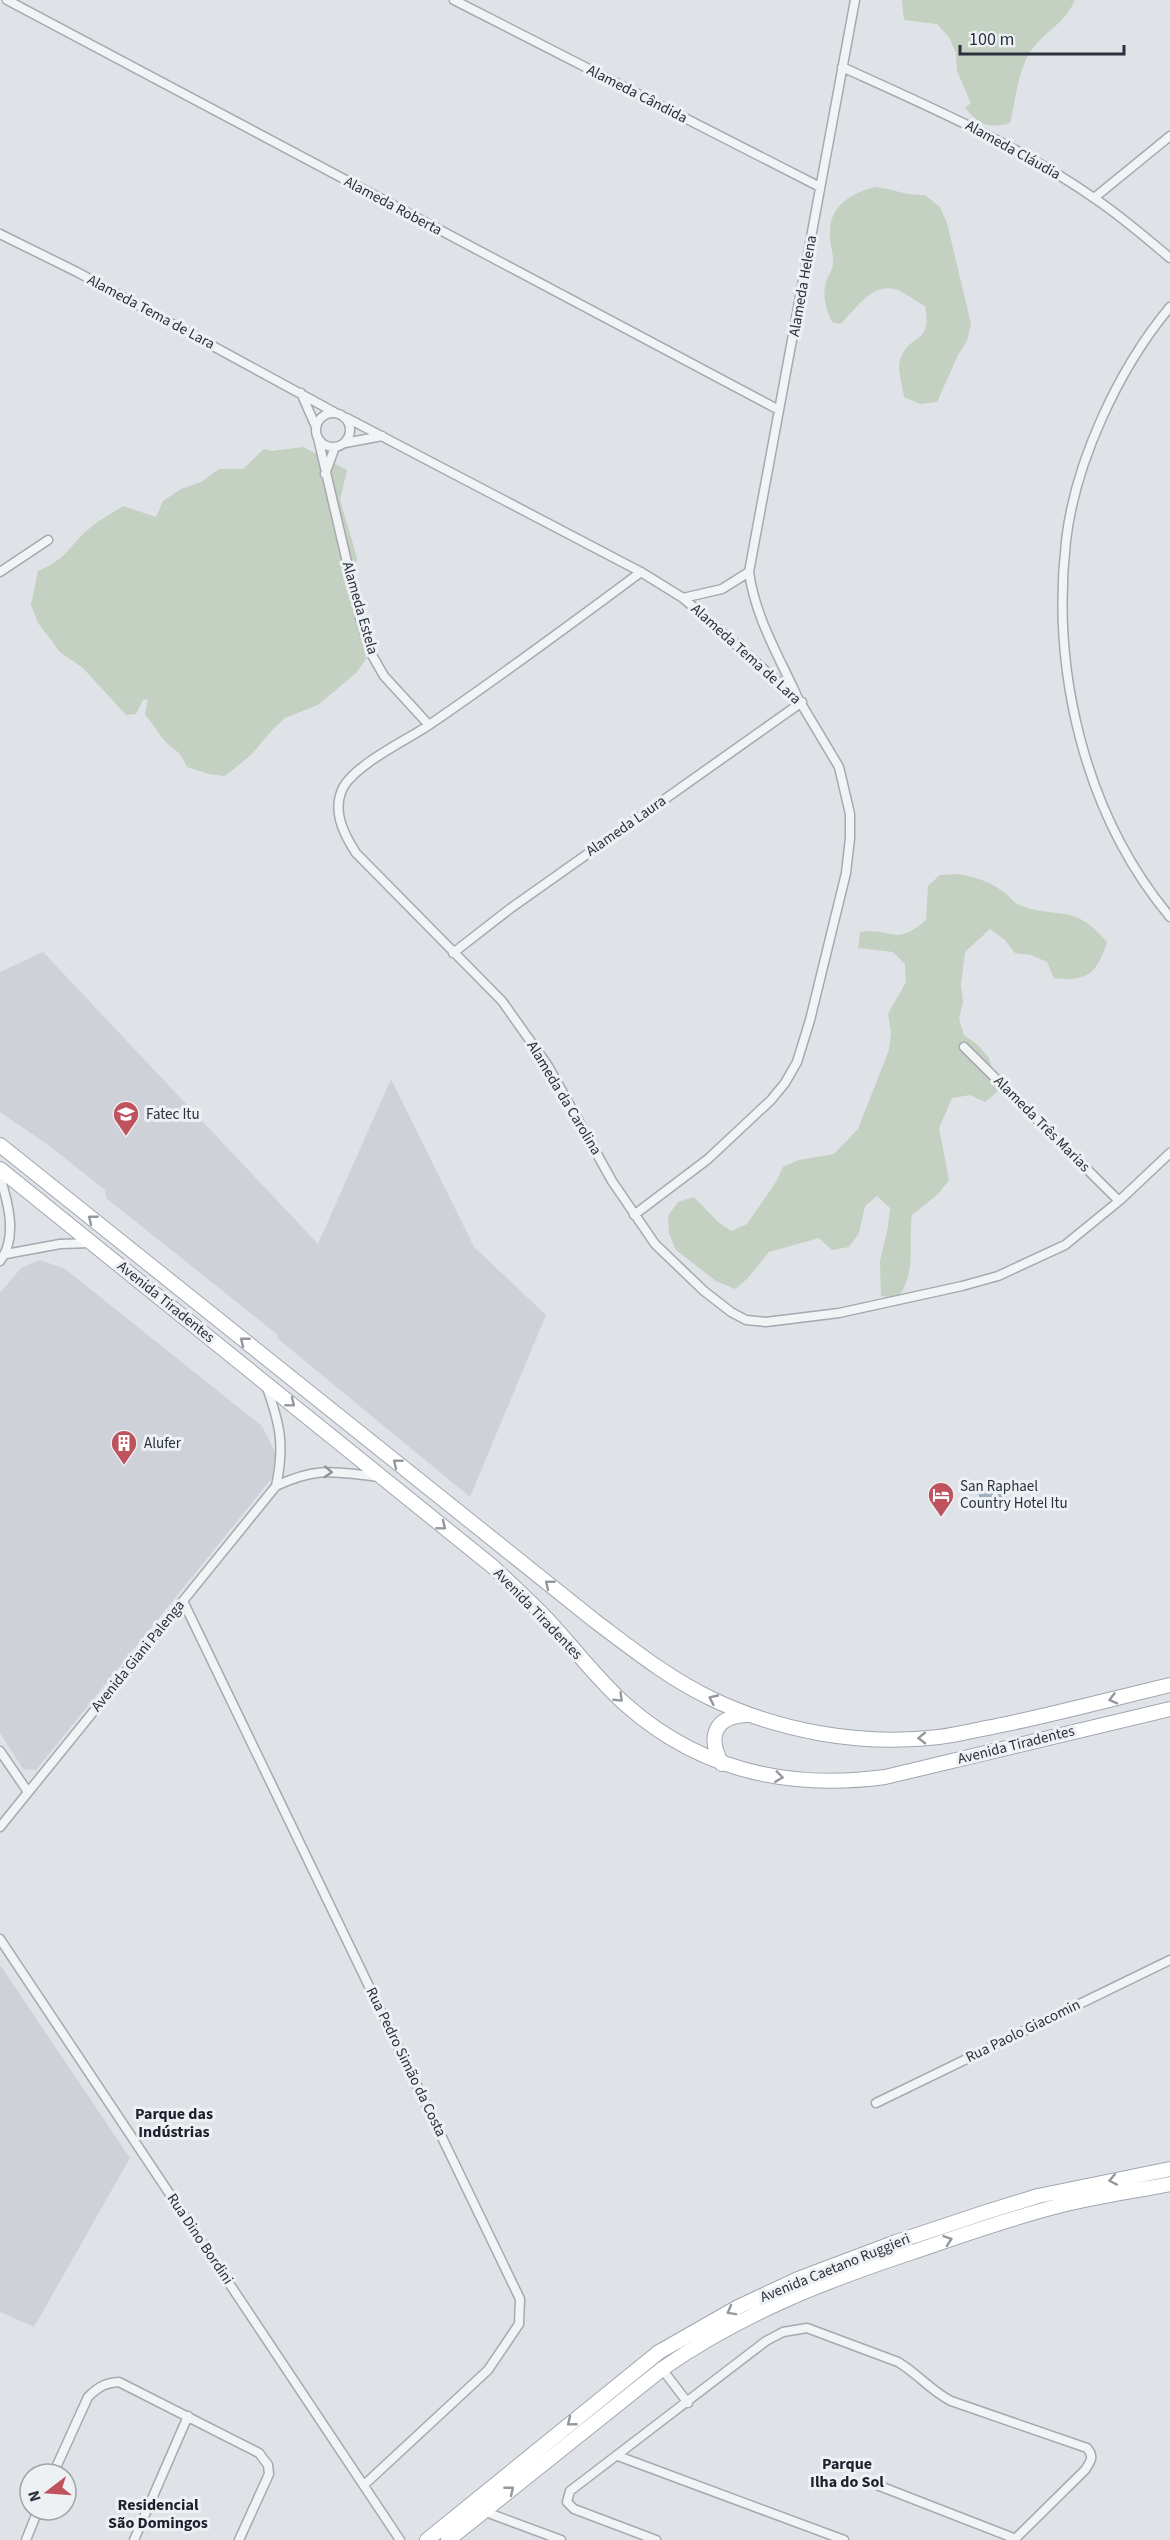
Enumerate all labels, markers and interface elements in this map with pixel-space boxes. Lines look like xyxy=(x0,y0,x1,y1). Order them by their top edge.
scale bar xyxy=(960,18,1124,56)
text: 100 m xyxy=(969,27,1014,52)
street label: Alameda Cândida xyxy=(583,60,691,128)
street label: Alameda Cláudia xyxy=(962,115,1064,185)
street label: Alameda Roberta xyxy=(340,171,446,241)
street label: Alameda Helena xyxy=(784,234,822,338)
street label: Alameda Tema de Lara xyxy=(83,269,219,355)
street label: Alameda Estela xyxy=(337,559,383,657)
street label: Alameda Tema de Lara xyxy=(686,599,806,709)
street label: Alameda Laura xyxy=(582,791,670,861)
street label: Alameda da Carolina xyxy=(522,1037,606,1159)
street label: Alameda Três Marias xyxy=(989,1071,1095,1177)
school or university icon: Fatec Itu xyxy=(111,1099,141,1137)
place label: Fatec Itu xyxy=(146,1104,200,1125)
one-way arrow xyxy=(88,1216,99,1227)
street label: Avenida Tiradentes xyxy=(113,1256,219,1348)
one-way arrow xyxy=(240,1337,251,1348)
one-way arrow xyxy=(284,1396,295,1407)
building icon: Alufer xyxy=(109,1428,139,1466)
place label: Alufer xyxy=(144,1433,182,1454)
one-way arrow xyxy=(393,1459,404,1470)
one-way arrow xyxy=(323,1465,333,1478)
place label: San Raphael Country Hotel Itu xyxy=(960,1476,1068,1514)
hotel icon: San Raphael Country Hotel Itu xyxy=(926,1480,956,1518)
one-way arrow xyxy=(435,1518,446,1529)
street label: Avenida Tiradentes xyxy=(489,1564,587,1664)
one-way arrow xyxy=(545,1581,556,1592)
street label: Avenida Giani Palenga xyxy=(86,1596,190,1716)
one-way arrow xyxy=(612,1691,622,1702)
one-way arrow xyxy=(1108,1691,1118,1704)
one-way arrow xyxy=(708,1694,719,1706)
street label: Avenida Tiradentes xyxy=(955,1720,1077,1770)
one-way arrow xyxy=(918,1731,927,1744)
one-way arrow xyxy=(774,1771,784,1783)
street label: Rua Pedro Simão da Costa xyxy=(361,1984,451,2140)
street label: Rua Paolo Giacomin xyxy=(962,1994,1084,2068)
district label: Parque das Indústrias xyxy=(135,2103,213,2143)
one-way arrow xyxy=(1108,2173,1118,2186)
street label: Rua Dino Bordini xyxy=(162,2189,238,2289)
street label: Avenida Caetano Ruggieri xyxy=(757,2228,913,2308)
one-way arrow xyxy=(942,2234,953,2247)
one-way arrow xyxy=(726,2304,737,2315)
one-way arrow xyxy=(567,2415,578,2426)
district label: Parque Ilha do Sol xyxy=(810,2453,884,2493)
north arrow xyxy=(18,2462,78,2522)
one-way arrow xyxy=(503,2486,514,2497)
text: N xyxy=(23,2488,47,2504)
district label: Residencial São Domingos xyxy=(108,2494,208,2534)

